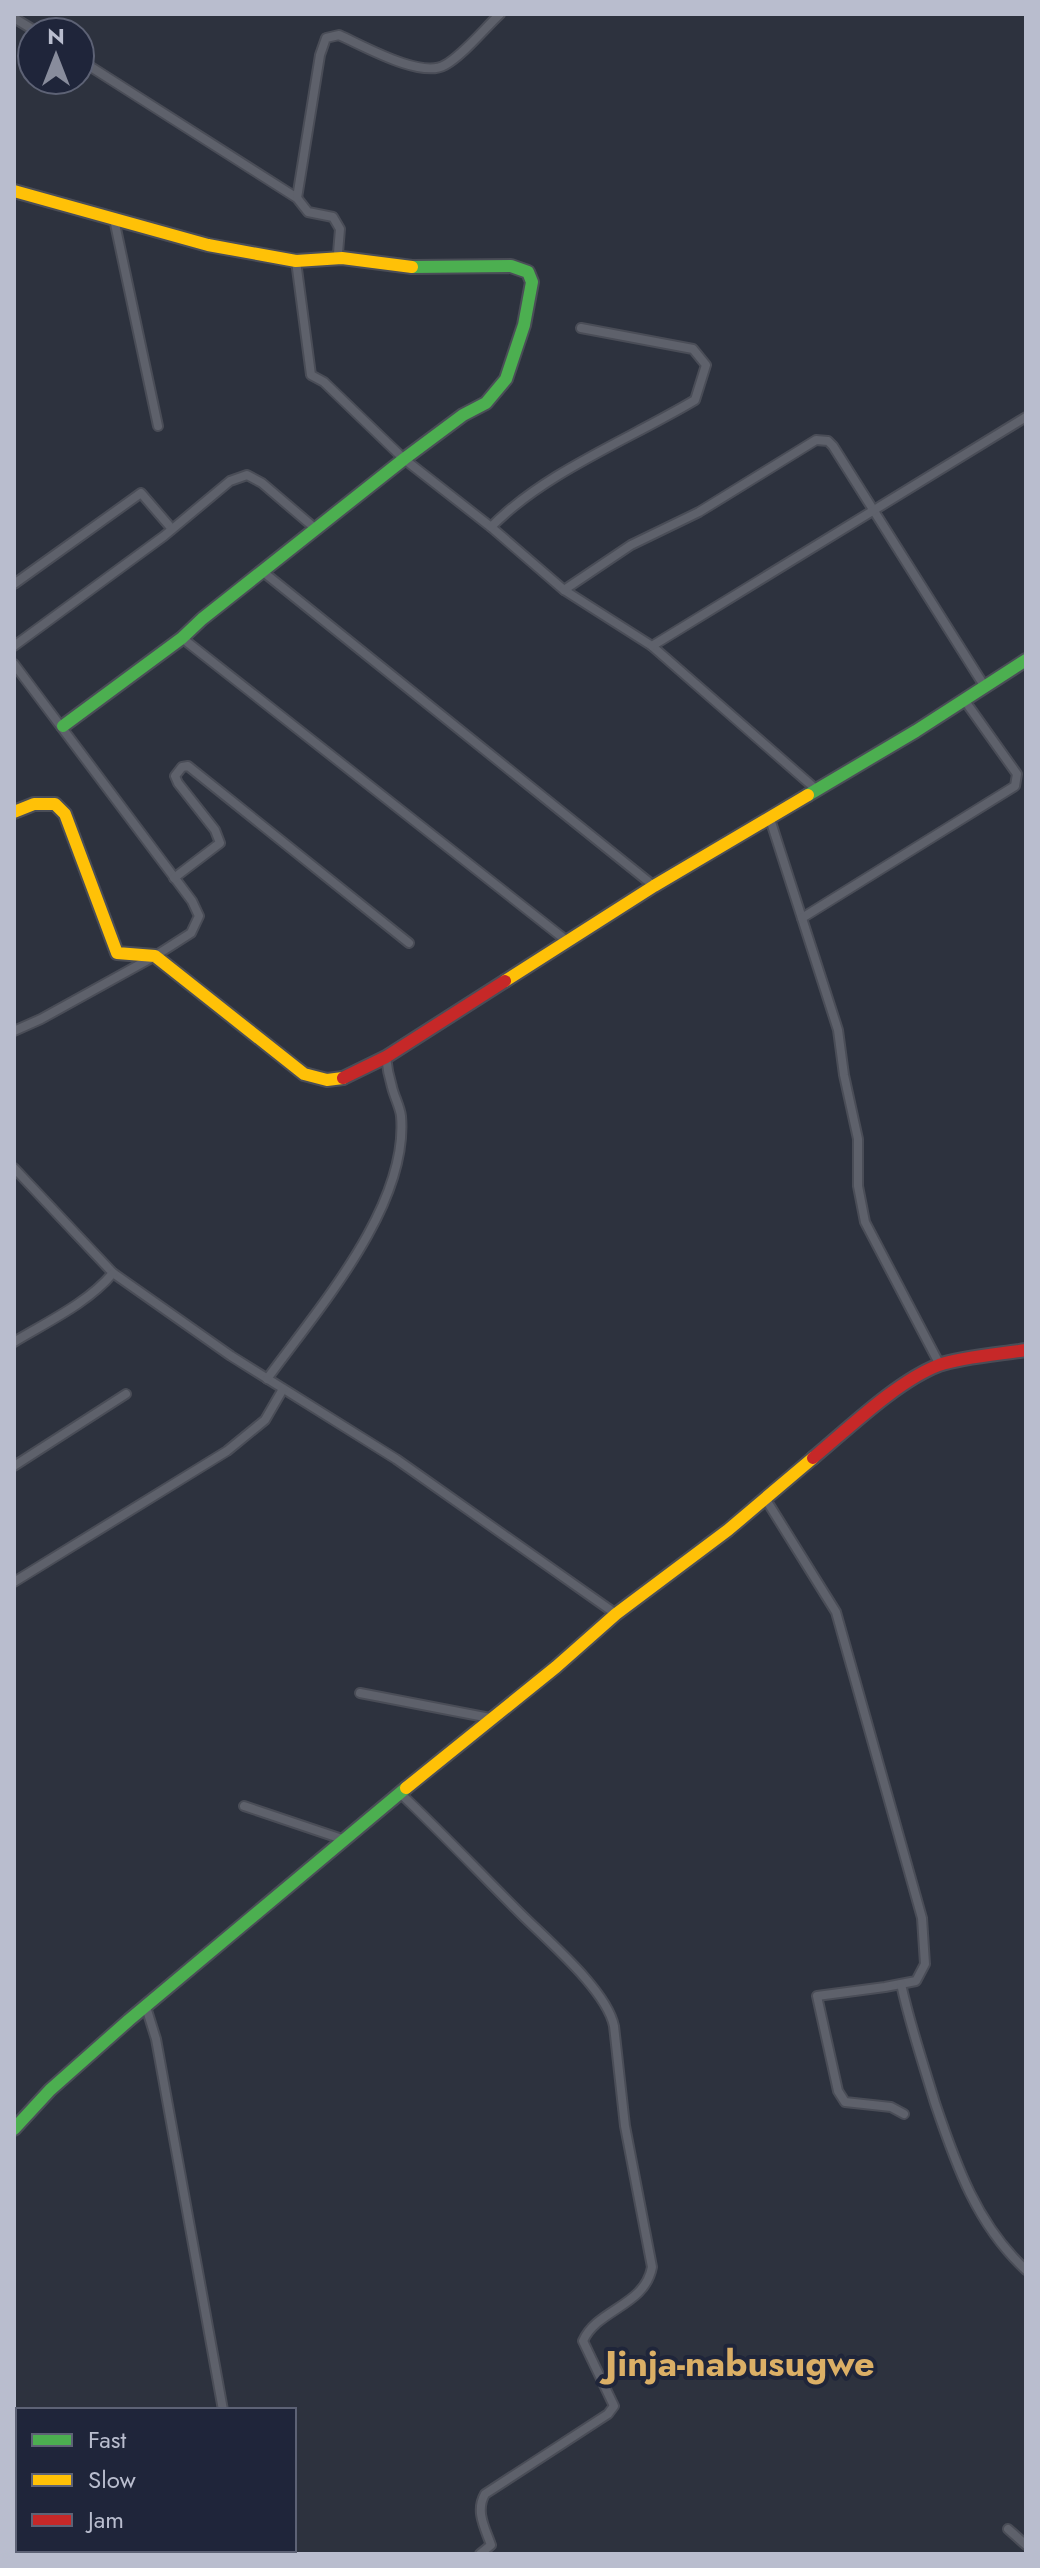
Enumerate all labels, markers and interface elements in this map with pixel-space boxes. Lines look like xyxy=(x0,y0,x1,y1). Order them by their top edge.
north arrow xyxy=(16,16,96,96)
text: N xyxy=(47,20,65,52)
district label: Jinja-nabusugwe xyxy=(599,2337,875,2389)
legend xyxy=(16,2408,296,2552)
text: Fast xyxy=(88,2422,126,2457)
text: Slow xyxy=(88,2462,136,2497)
text: Jam xyxy=(85,2502,124,2537)

